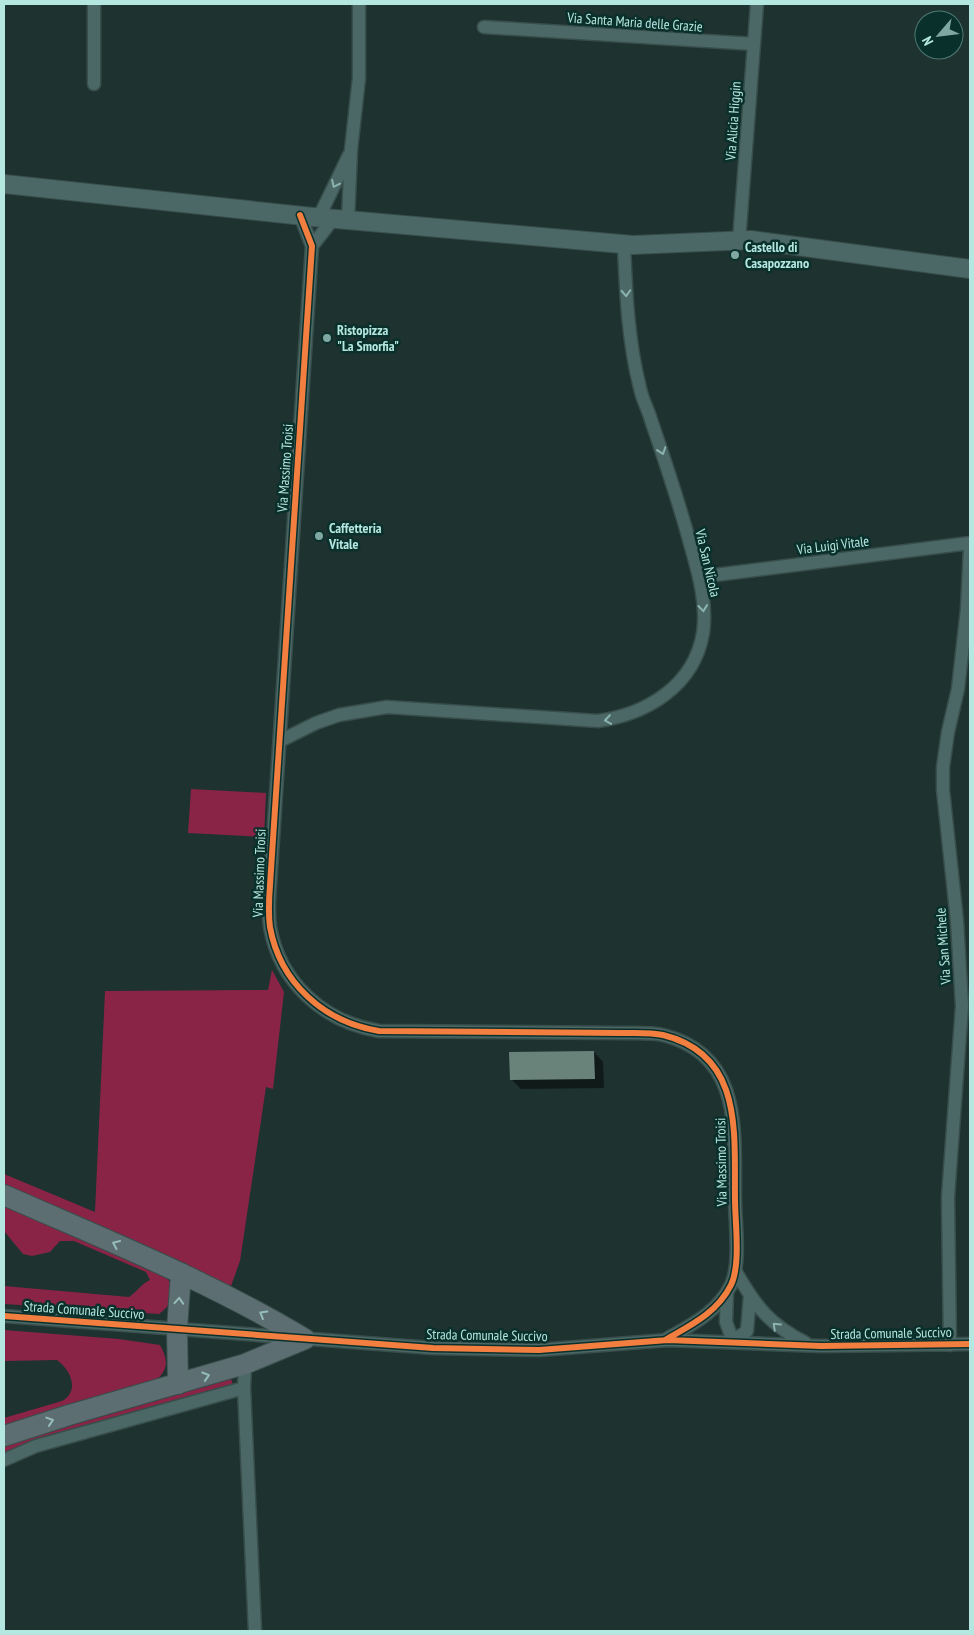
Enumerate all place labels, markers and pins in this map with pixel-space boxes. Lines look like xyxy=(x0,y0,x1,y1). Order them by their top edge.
place label: Castello di Casapozzano xyxy=(745,238,809,272)
marker: Castello di Casapozzano xyxy=(729,249,741,261)
place label: Ristopizza "La Smorfia" xyxy=(337,321,399,355)
marker: Ristopizza "La Smorfia" xyxy=(321,332,333,344)
place label: Caffetteria Vitale xyxy=(328,519,382,553)
marker: Caffetteria Vitale xyxy=(313,530,325,542)

